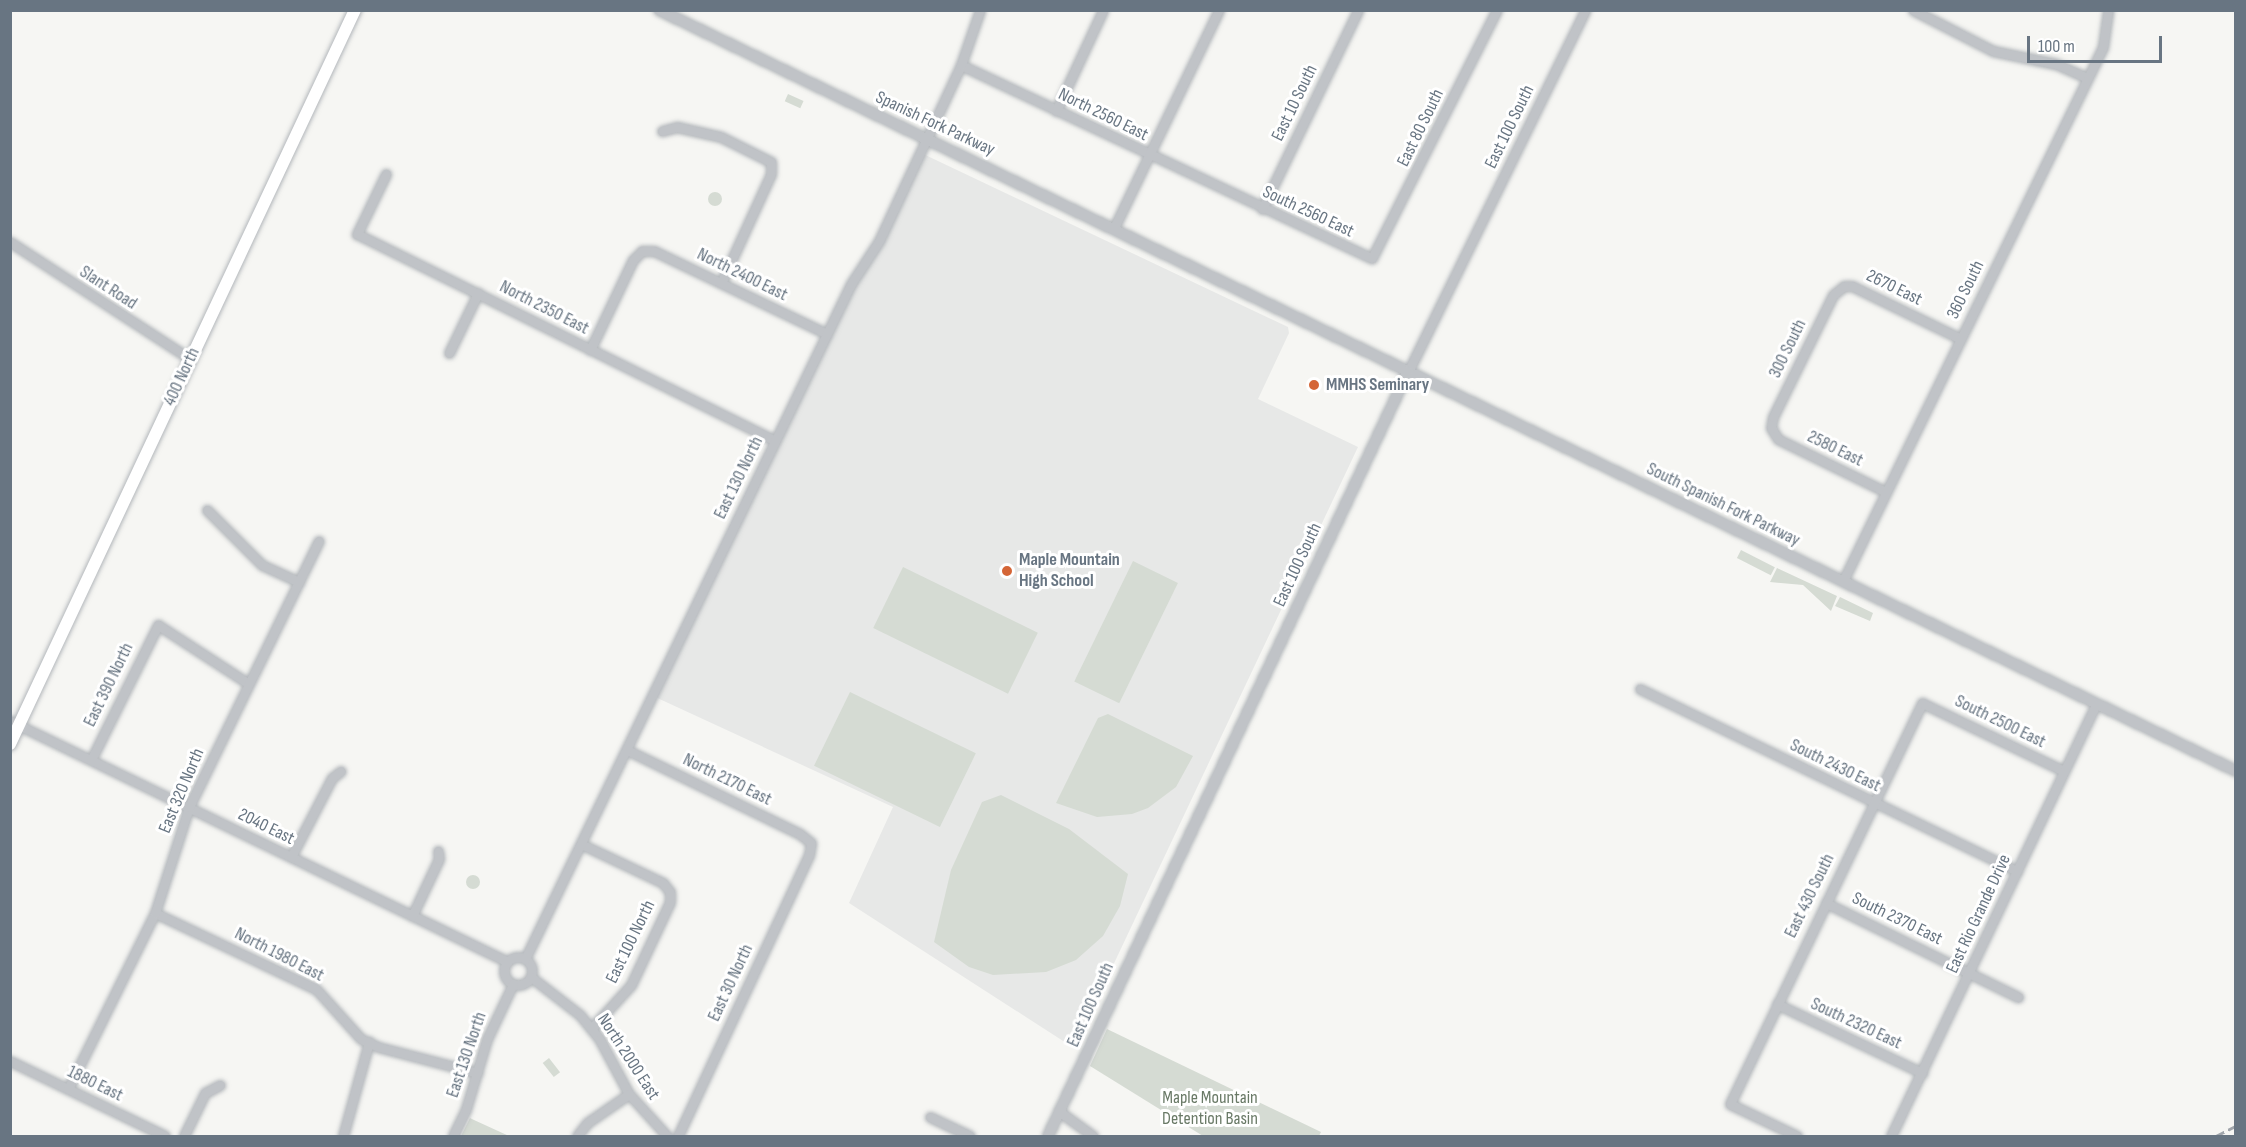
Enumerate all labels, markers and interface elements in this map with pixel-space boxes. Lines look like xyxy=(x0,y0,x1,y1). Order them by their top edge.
scale bar xyxy=(2030,24,2165,62)
text: 100 m xyxy=(2038,36,2075,57)
street label: East 10 South xyxy=(1267,61,1323,145)
street label: East 100 South xyxy=(1481,82,1539,172)
street label: North 2560 East xyxy=(1054,84,1152,146)
street label: East 80 South xyxy=(1393,86,1449,170)
street label: Spanish Fork Parkway xyxy=(872,87,998,161)
street label: South 2560 East xyxy=(1259,181,1357,243)
street label: North 2400 East xyxy=(693,244,791,306)
street label: 360 South xyxy=(1943,257,1989,323)
street label: Slant Road xyxy=(75,261,141,315)
street label: 2670 East xyxy=(1863,265,1925,311)
street label: North 2350 East xyxy=(496,276,592,340)
street label: 300 South xyxy=(1765,316,1811,382)
street label: 400 North xyxy=(159,344,205,410)
place label: MMHS Seminary xyxy=(1326,374,1429,396)
marker: MMHS Seminary xyxy=(1307,378,1321,392)
street label: 2580 East xyxy=(1804,426,1866,472)
street label: East 130 North xyxy=(710,433,768,523)
street label: South Spanish Fork Parkway xyxy=(1643,459,1803,551)
street label: East 100 South xyxy=(1269,520,1327,610)
place label: Maple Mountain High School xyxy=(1019,550,1120,592)
marker: Maple Mountain High School xyxy=(1000,564,1014,578)
street label: East 390 North xyxy=(79,640,139,730)
street label: South 2500 East xyxy=(1951,691,2049,753)
street label: South 2430 East xyxy=(1786,735,1884,797)
street label: East 320 North xyxy=(154,745,210,837)
street label: North 2170 East xyxy=(679,749,775,811)
street label: 2040 East xyxy=(234,804,298,850)
street label: East 430 South xyxy=(1780,850,1840,942)
street label: East Rio Grande Drive xyxy=(1942,851,2016,977)
street label: South 2370 East xyxy=(1848,888,1946,950)
street label: East 100 North xyxy=(602,897,660,987)
street label: North 1980 East xyxy=(231,923,327,987)
street label: East 30 North xyxy=(704,941,758,1025)
street label: East 100 South xyxy=(1063,959,1119,1051)
street label: South 2320 East xyxy=(1807,993,1905,1055)
street label: East 130 North xyxy=(442,1009,492,1101)
street label: North 2000 East xyxy=(592,1010,664,1104)
street label: 1880 East xyxy=(64,1061,126,1107)
park label: Maple Mountain Detention Basin xyxy=(1162,1088,1258,1130)

